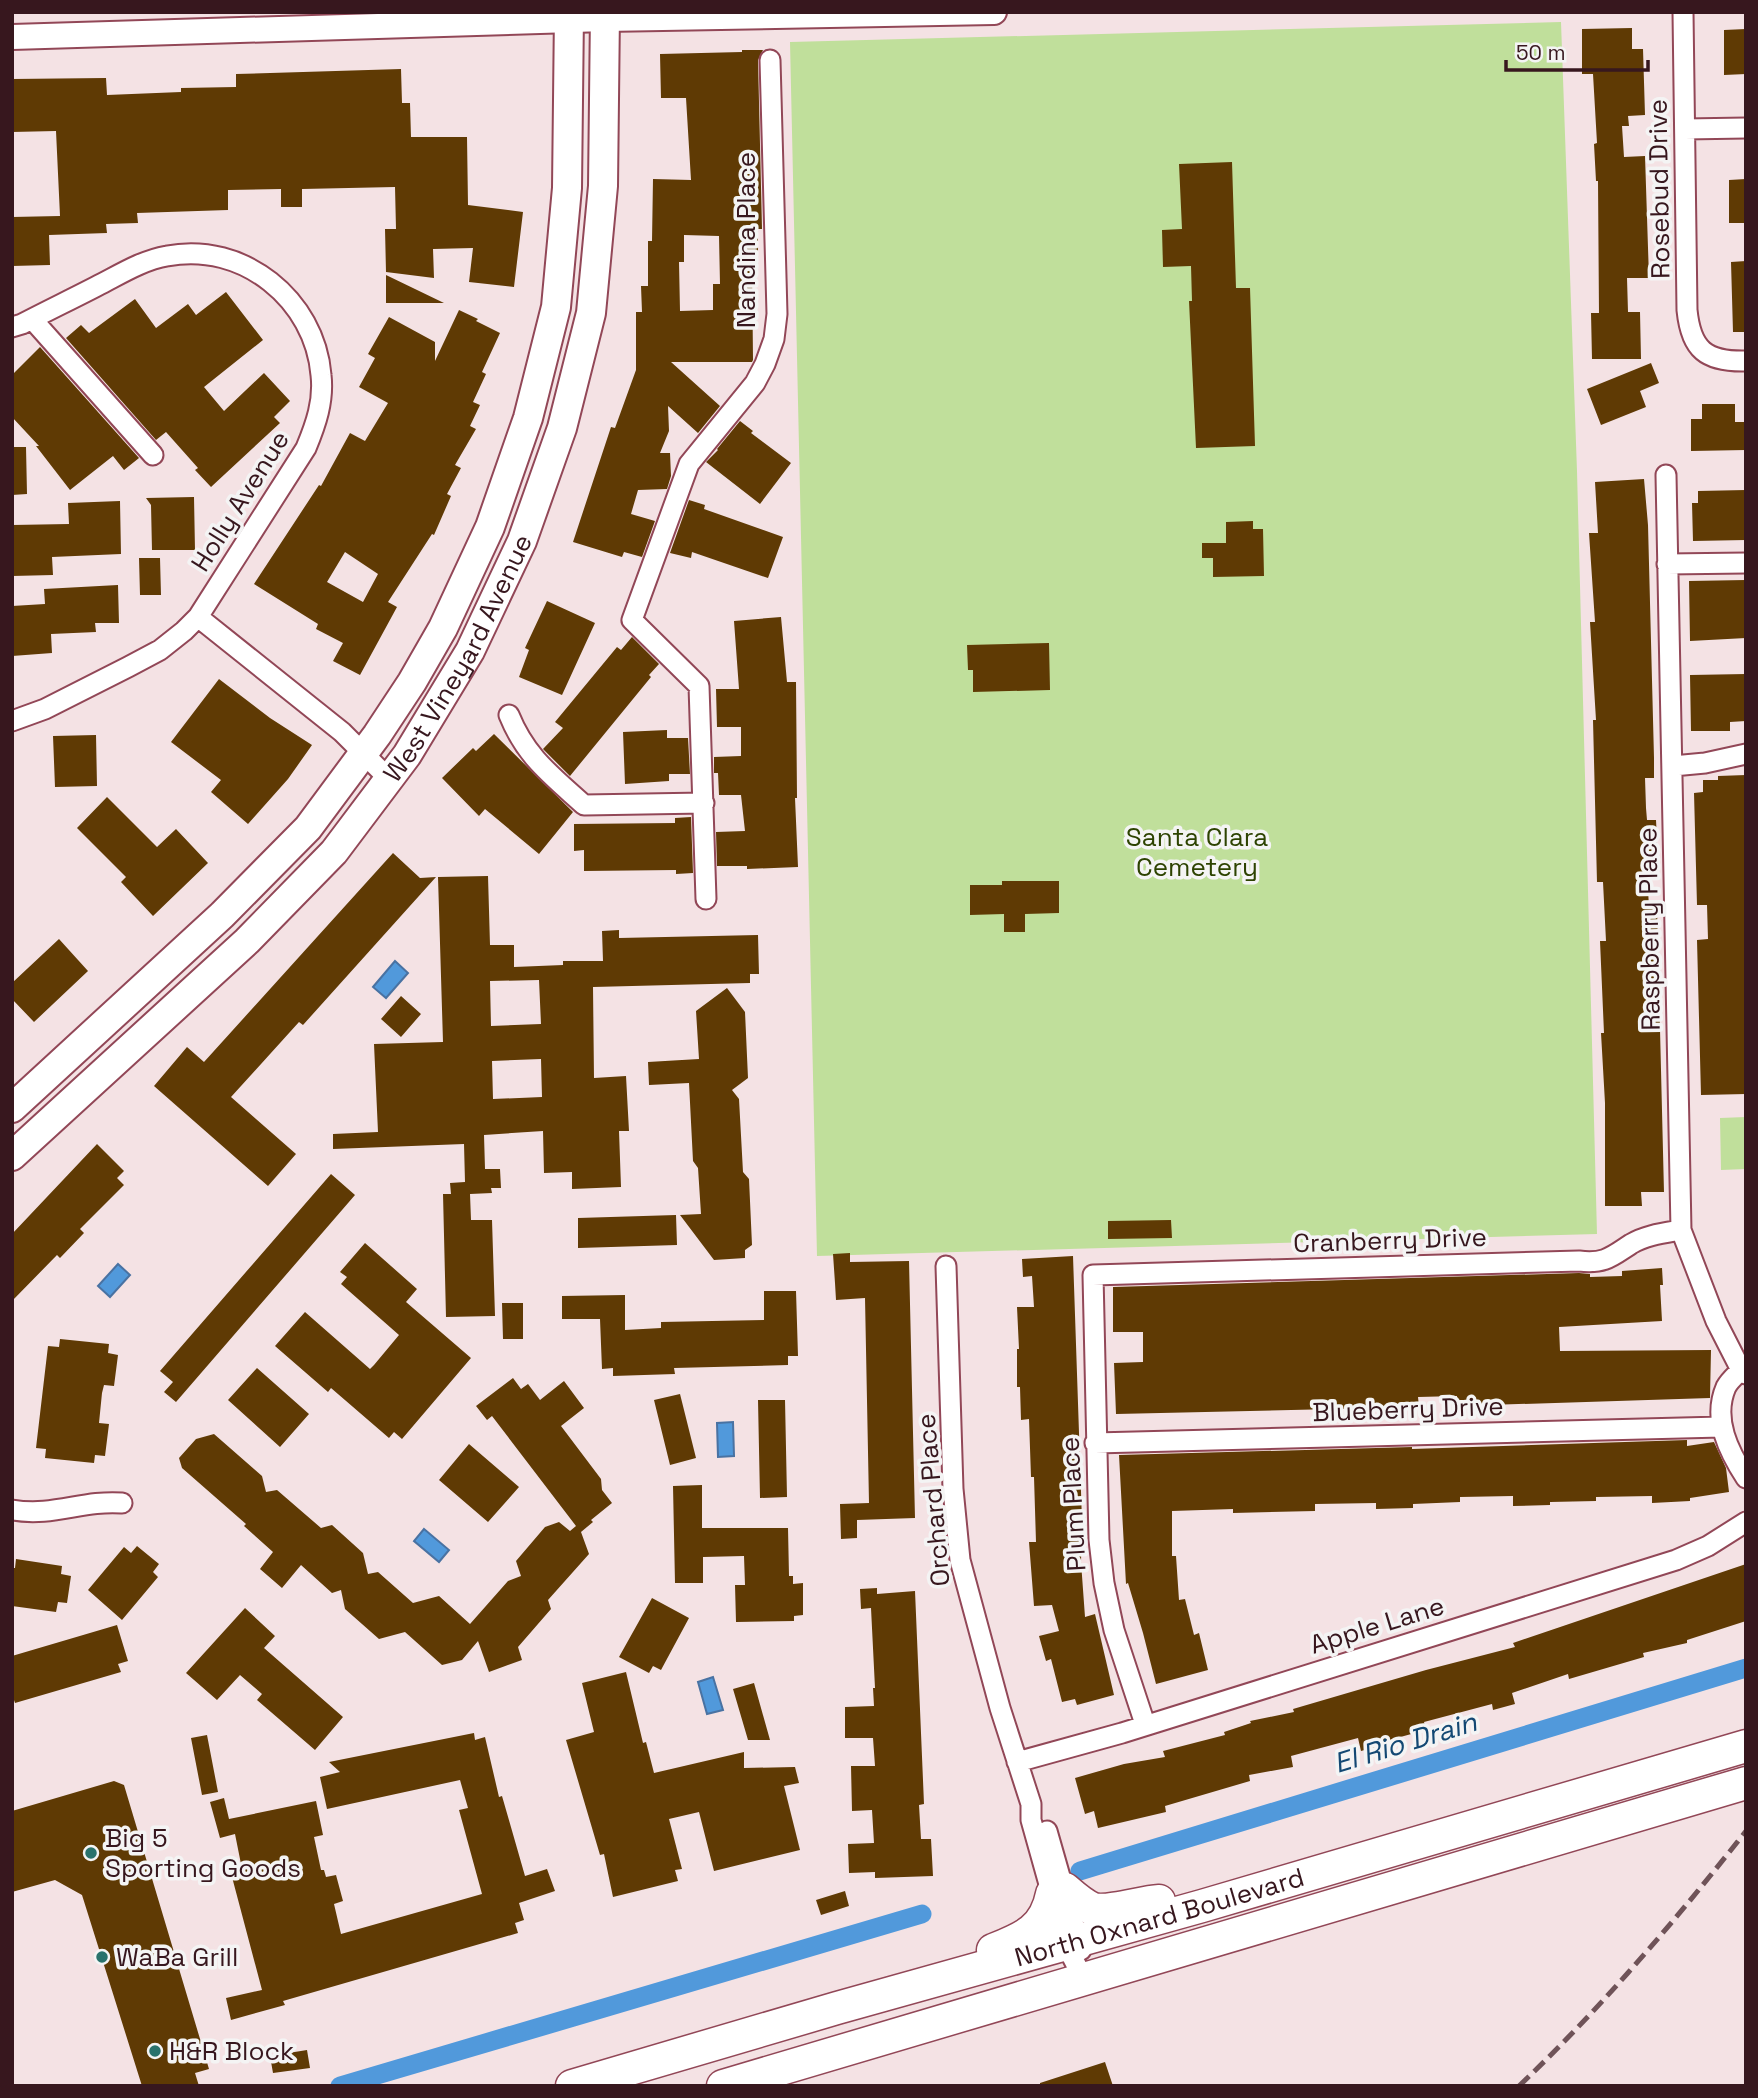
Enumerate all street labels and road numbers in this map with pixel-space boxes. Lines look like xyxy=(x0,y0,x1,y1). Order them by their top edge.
street label: Rosebud Drive xyxy=(1640,99,1678,279)
street label: Nandina Place xyxy=(729,152,763,328)
street label: Holly Avenue xyxy=(183,424,297,578)
street label: West Vineyard Avenue xyxy=(376,529,540,789)
street label: Raspberry Place xyxy=(1630,827,1668,1031)
street label: Cranberry Drive xyxy=(1293,1220,1487,1260)
street label: Blueberry Drive xyxy=(1312,1389,1504,1429)
street label: Orchard Place xyxy=(909,1412,957,1588)
street label: Plum Place xyxy=(1053,1436,1093,1572)
street label: Apple Lane xyxy=(1306,1588,1448,1662)
street label: North Oxnard Boulevard xyxy=(1011,1860,1308,1975)

